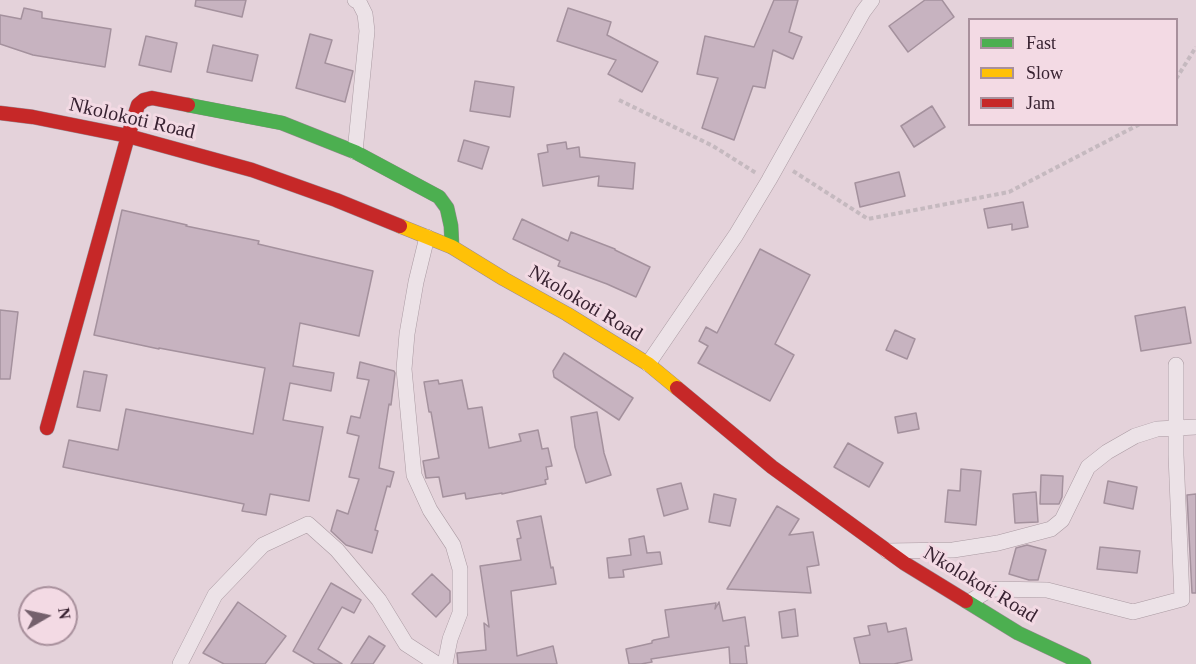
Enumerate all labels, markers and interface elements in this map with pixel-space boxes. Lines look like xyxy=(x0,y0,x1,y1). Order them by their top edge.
legend xyxy=(968,18,1178,126)
text: Fast xyxy=(1026,33,1056,53)
text: Slow xyxy=(1026,63,1063,83)
street label: Nkolokoti Road xyxy=(67,93,197,145)
text: Jam xyxy=(1026,93,1055,113)
street label: Nkolokoti Road xyxy=(524,261,646,347)
street label: Nkolokoti Road xyxy=(919,542,1041,628)
north arrow xyxy=(18,586,78,646)
text: N xyxy=(55,606,74,620)

